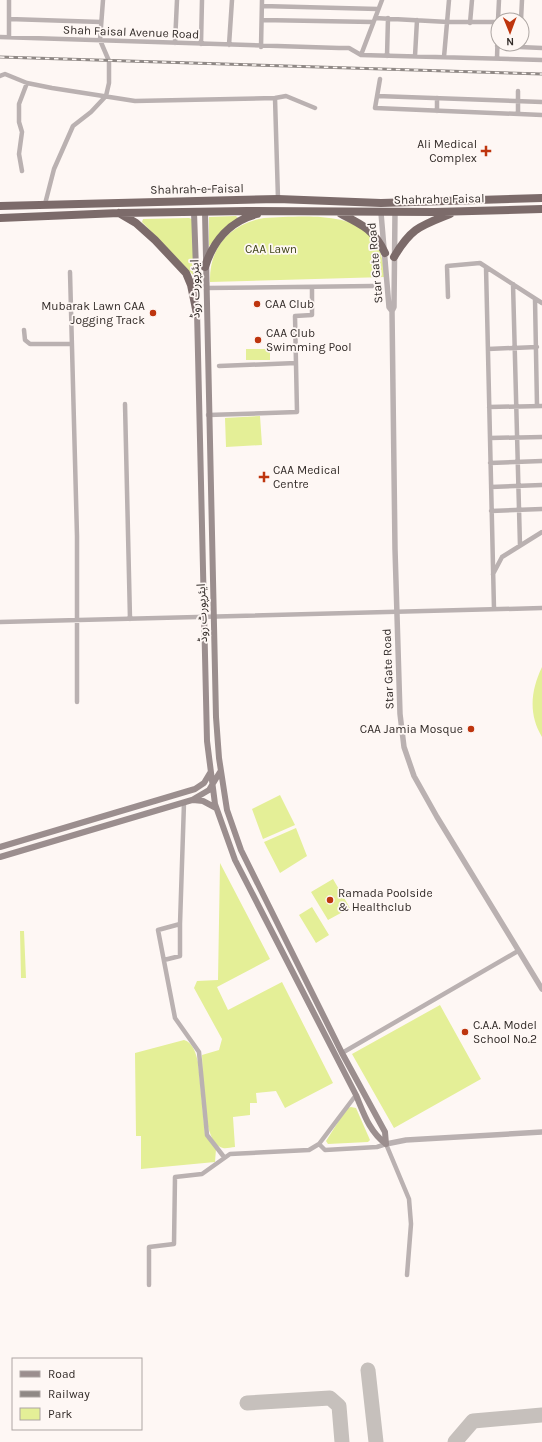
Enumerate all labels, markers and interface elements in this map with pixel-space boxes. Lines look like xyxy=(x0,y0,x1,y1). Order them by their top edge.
north arrow xyxy=(490,12,530,52)
street label: Shah Faisal Avenue Road xyxy=(63,23,199,41)
text: N xyxy=(506,35,514,48)
place label: Ali Medical Complex xyxy=(417,137,477,165)
marker: Ali Medical Complex xyxy=(480,145,492,157)
street label: Shahrah-e-Faisal xyxy=(150,181,244,197)
street label: Shahrah e Faisal xyxy=(393,191,485,207)
street label: Star Gate Road xyxy=(364,222,386,304)
park label: CAA Lawn xyxy=(245,242,297,256)
street label: ایئرپورٹ روڈ xyxy=(187,259,204,319)
place label: CAA Club xyxy=(265,297,314,311)
place label: Mubarak Lawn CAA Jogging Track xyxy=(41,299,145,327)
marker: CAA Club xyxy=(252,299,262,309)
marker: Mubarak Lawn CAA Jogging Track xyxy=(148,308,158,318)
place label: CAA Club Swimming Pool xyxy=(266,326,352,354)
marker: CAA Club Swimming Pool xyxy=(253,335,263,345)
place label: CAA Medical Centre xyxy=(273,463,340,491)
marker: CAA Medical Centre xyxy=(258,471,270,483)
street label: ایئرپورٹ روڈ xyxy=(194,583,211,643)
street label: Star Gate Road xyxy=(380,628,396,710)
place label: CAA Jamia Mosque xyxy=(360,722,463,736)
marker: CAA Jamia Mosque xyxy=(466,724,476,734)
place label: Ramada Poolside & Healthclub xyxy=(338,886,433,914)
marker: Ramada Poolside & Healthclub xyxy=(325,895,335,905)
place label: C.A.A. Model School No.2 xyxy=(473,1018,537,1046)
marker: C.A.A. Model School No.2 xyxy=(460,1027,470,1037)
legend xyxy=(12,1358,142,1430)
text: Road xyxy=(48,1367,76,1381)
text: Railway xyxy=(48,1387,90,1401)
text: Park xyxy=(48,1407,73,1421)

